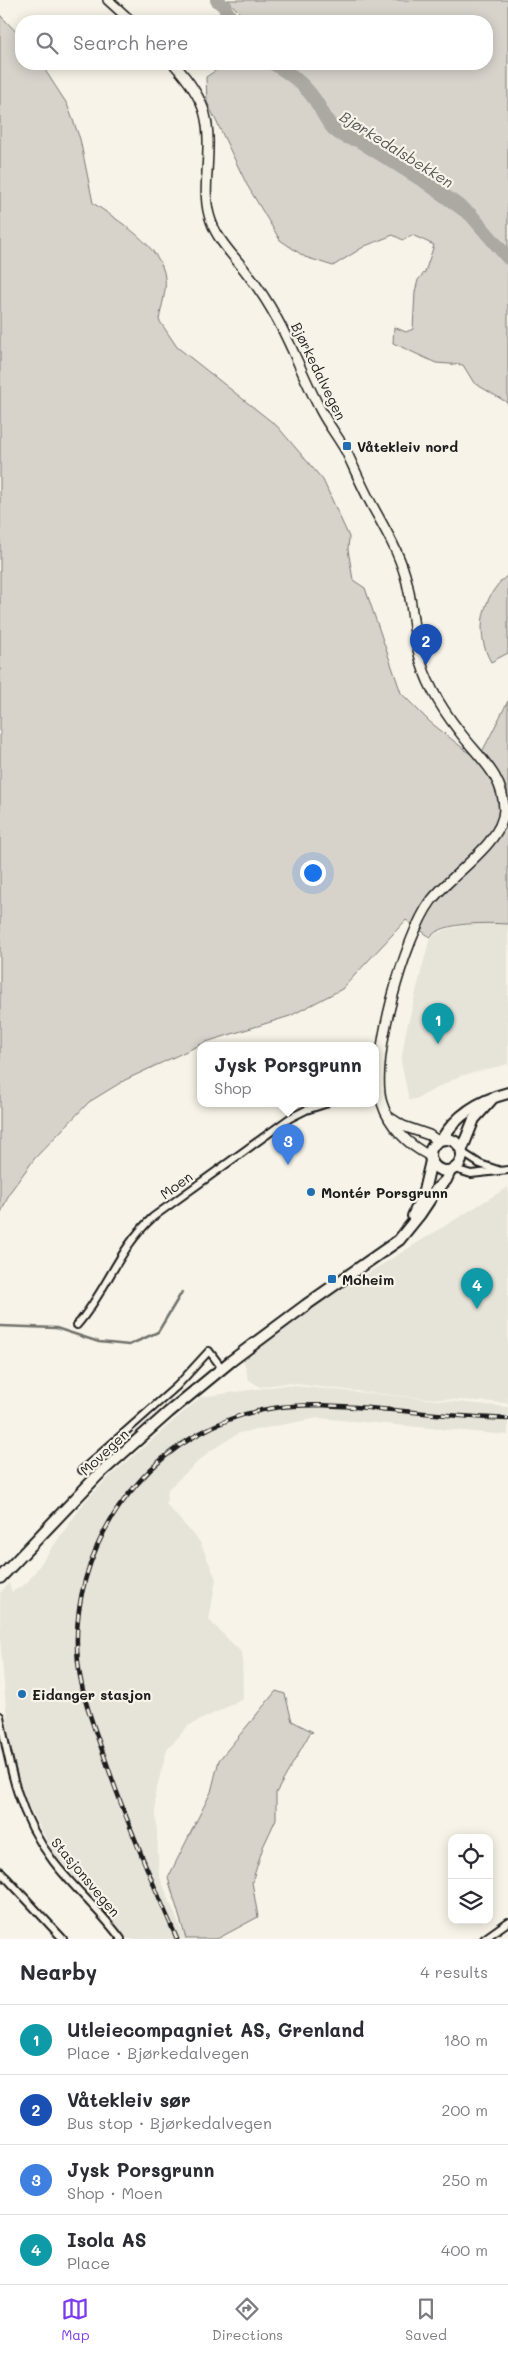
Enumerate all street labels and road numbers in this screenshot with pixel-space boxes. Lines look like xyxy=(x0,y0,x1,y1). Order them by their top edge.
street label: Bjørkedalvegen xyxy=(287,319,351,423)
street label: Moen xyxy=(156,1167,196,1203)
street label: Movegen xyxy=(76,1425,132,1479)
street label: Stasjonsvegen xyxy=(47,1833,125,1921)

